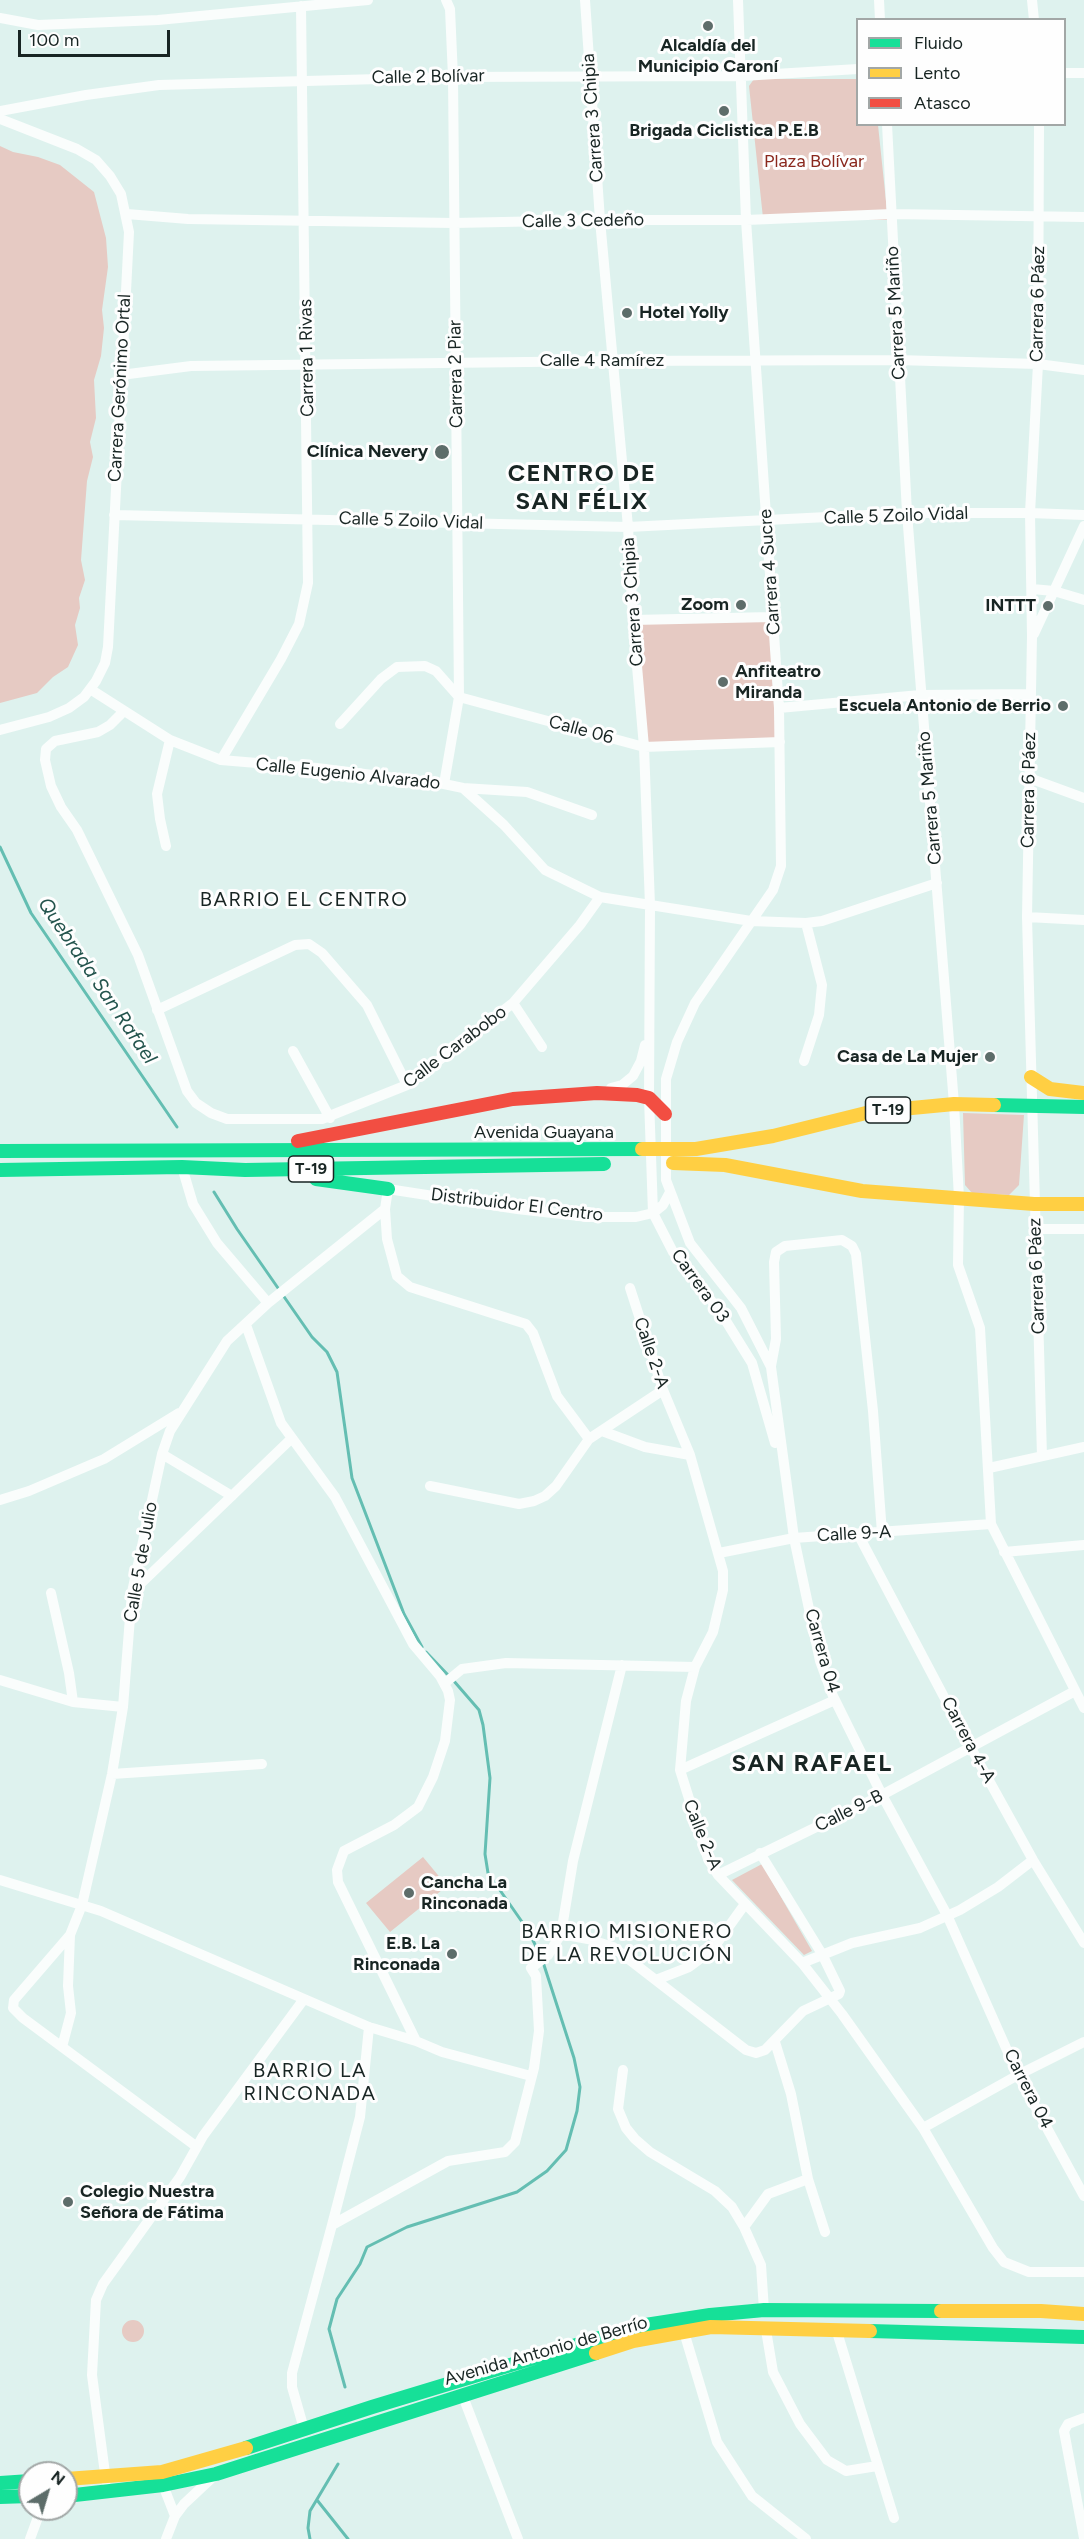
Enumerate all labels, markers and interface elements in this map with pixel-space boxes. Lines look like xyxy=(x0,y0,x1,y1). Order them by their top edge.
scale bar xyxy=(21,18,172,56)
legend xyxy=(856,18,1066,126)
marker: Alcaldía del Municipio Caroní xyxy=(701,19,715,33)
text: 100 m xyxy=(29,29,79,51)
text: Fluido xyxy=(914,32,963,54)
place label: Alcaldía del Municipio Caroní xyxy=(638,35,778,78)
street label: Carrera 3 Chipia xyxy=(578,53,608,183)
text: Lento xyxy=(914,62,960,84)
street label: Calle 2 Bolívar xyxy=(371,65,485,89)
text: Atasco xyxy=(914,92,971,114)
marker: Brigada Ciclistica P.E.B xyxy=(717,104,731,118)
place label: Brigada Ciclistica P.E.B xyxy=(629,120,819,142)
park label: Plaza Bolívar xyxy=(764,151,864,173)
street label: Calle 3 Cedeño xyxy=(522,209,644,233)
street label: Carrera 5 Mariño xyxy=(882,246,910,380)
street label: Carrera 6 Páez xyxy=(1026,246,1050,362)
street label: Carrera Gerónimo Ortal xyxy=(104,293,136,483)
street label: Carrera 1 Rivas xyxy=(295,299,319,417)
place label: Hotel Yolly xyxy=(639,302,728,324)
marker: Hotel Yolly xyxy=(620,306,634,320)
street label: Carrera 2 Piar xyxy=(444,320,468,428)
street label: Calle 4 Ramírez xyxy=(540,350,664,372)
place label: Clínica Nevery xyxy=(307,441,428,463)
marker: Clínica Nevery xyxy=(433,443,451,461)
district label: CENTRO DE SAN FÉLIX xyxy=(508,460,656,516)
street label: Calle 5 Zoilo Vidal xyxy=(823,503,969,529)
street label: Calle 5 Zoilo Vidal xyxy=(338,508,484,534)
street label: Carrera 4 Sucre xyxy=(755,508,785,636)
street label: Carrera 3 Chipia xyxy=(618,537,648,667)
place label: Zoom xyxy=(681,594,729,616)
place label: INTTT xyxy=(985,595,1036,617)
marker: Zoom xyxy=(734,598,748,612)
marker: INTTT xyxy=(1041,599,1055,613)
place label: Anfiteatro Miranda xyxy=(735,661,821,704)
marker: Anfiteatro Miranda xyxy=(716,675,730,689)
place label: Escuela Antonio de Berrio xyxy=(839,695,1051,717)
marker: Escuela Antonio de Berrio xyxy=(1056,699,1070,713)
street label: Calle 06 xyxy=(546,711,616,749)
street label: Carrera 5 Mariño xyxy=(913,730,947,866)
street label: Carrera 6 Páez xyxy=(1017,732,1041,848)
street label: Calle Eugenio Alvarado xyxy=(255,754,441,794)
district label: BARRIO EL CENTRO xyxy=(200,888,408,912)
water label: Quebrada San Rafael xyxy=(32,893,162,1069)
street label: Calle Carabobo xyxy=(399,1001,511,1093)
place label: Casa de La Mujer xyxy=(837,1046,978,1068)
marker: Casa de La Mujer xyxy=(983,1050,997,1064)
road number: T-19 xyxy=(866,1097,910,1123)
street label: Avenida Guayana xyxy=(474,1122,614,1144)
road number: T-19 xyxy=(288,1156,334,1182)
street label: Distribuidor El Centro xyxy=(430,1184,604,1226)
street label: Carrera 6 Páez xyxy=(1024,1217,1050,1335)
street label: Carrera 03 xyxy=(666,1245,734,1327)
street label: Calle 2-A xyxy=(629,1314,673,1392)
street label: Calle 5 de Julio xyxy=(120,1500,162,1624)
street label: Calle 9-A xyxy=(816,1521,892,1547)
street label: Carrera 04 xyxy=(800,1606,844,1696)
street label: Carrera 4-A xyxy=(936,1693,1000,1787)
district label: SAN RAFAEL xyxy=(731,1750,893,1778)
street label: Calle 9-B xyxy=(811,1785,887,1837)
street label: Calle 2-A xyxy=(678,1797,726,1873)
place label: Cancha La Rinconada xyxy=(421,1872,508,1914)
marker: Cancha La Rinconada xyxy=(402,1886,416,1900)
district label: BARRIO MISIONERO DE LA REVOLUCIÓN xyxy=(521,1920,733,1967)
place label: E.B. La Rinconada xyxy=(353,1933,440,1976)
marker: E.B. La Rinconada xyxy=(445,1947,459,1961)
street label: Carrera 04 xyxy=(999,2046,1057,2132)
district label: BARRIO LA RINCONADA xyxy=(243,2059,377,2106)
place label: Colegio Nuestra Señora de Fátima xyxy=(80,2181,224,2224)
marker: Colegio Nuestra Señora de Fátima xyxy=(61,2195,75,2209)
street label: Avenida Antonio de Berrío xyxy=(442,2312,650,2390)
north arrow xyxy=(18,2461,78,2521)
text: N xyxy=(47,2467,69,2489)

